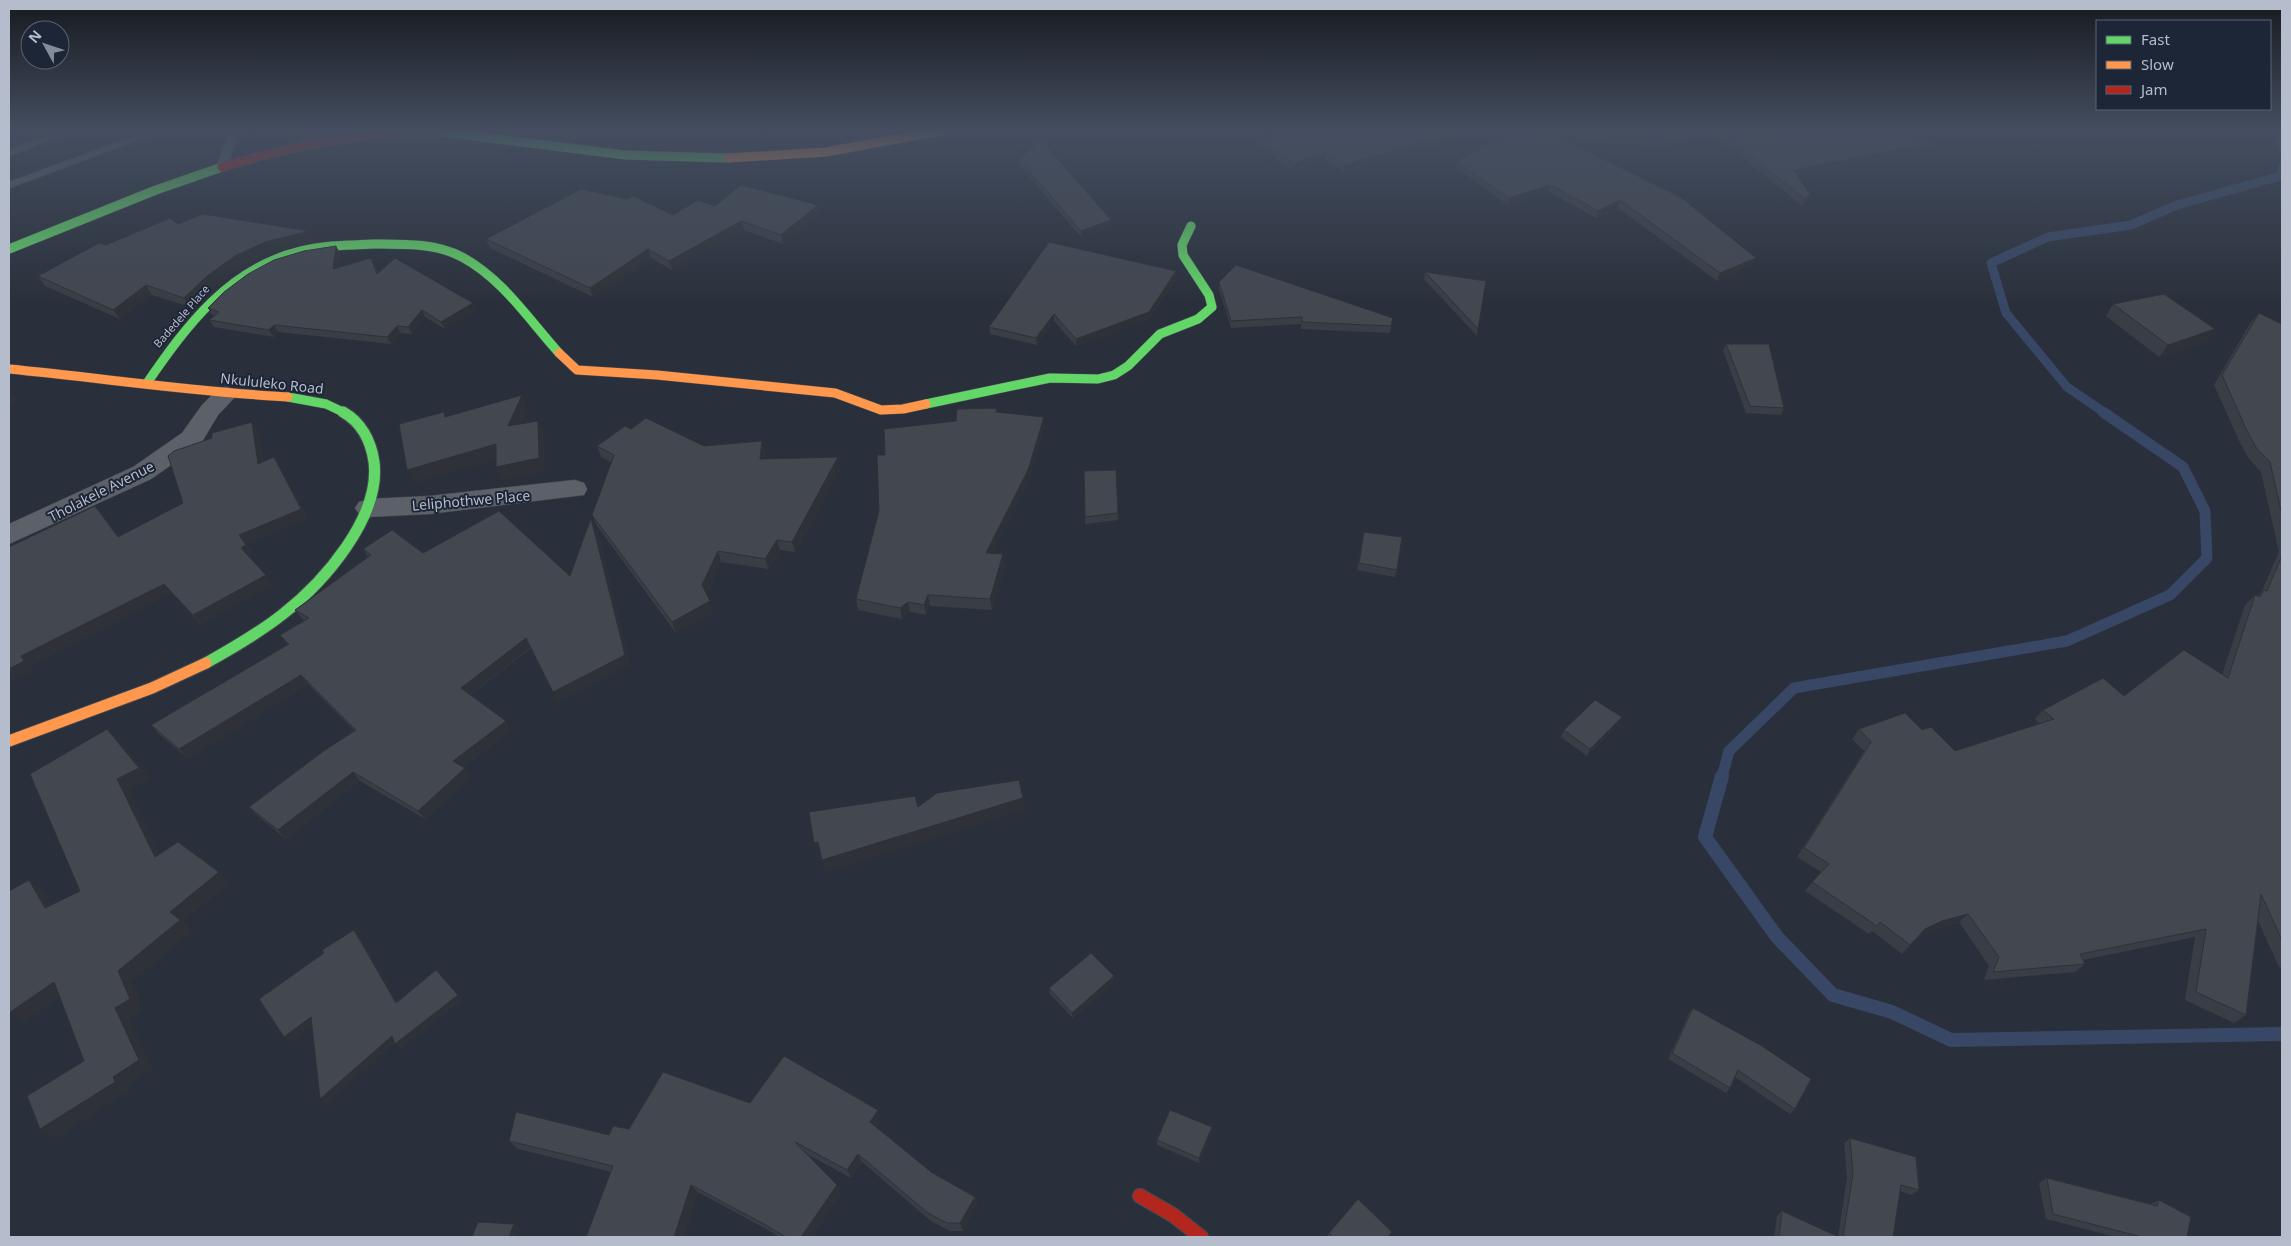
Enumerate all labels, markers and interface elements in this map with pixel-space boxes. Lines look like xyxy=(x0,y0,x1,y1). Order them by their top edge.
north arrow xyxy=(20,20,70,70)
legend xyxy=(2096,20,2271,110)
text: N xyxy=(24,26,46,47)
text: Fast xyxy=(2141,29,2170,49)
text: Slow xyxy=(2141,54,2174,74)
text: Jam xyxy=(2139,79,2168,99)
street label: Badedele Place xyxy=(150,282,212,350)
street label: Nkululeko Road xyxy=(219,368,325,398)
street label: Tholakele Avenue xyxy=(45,456,157,526)
street label: Leliphothwe Place xyxy=(411,485,531,515)

